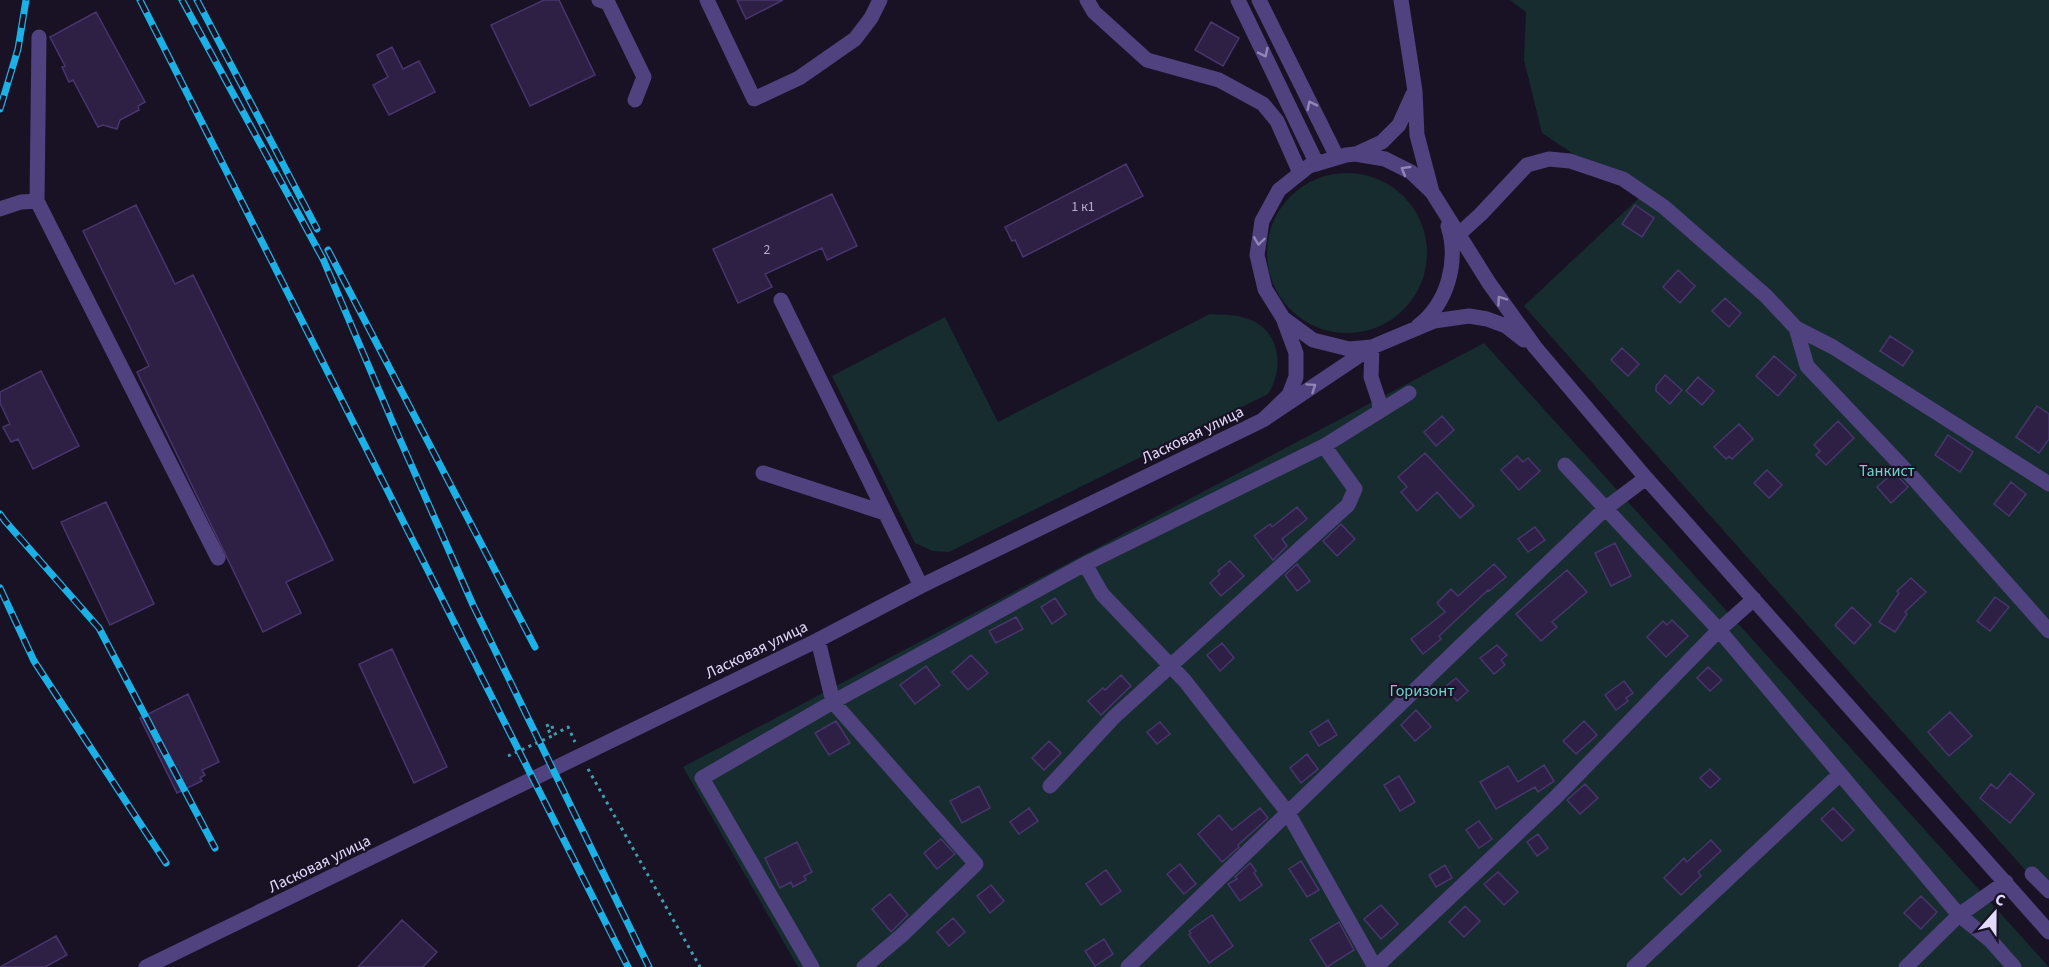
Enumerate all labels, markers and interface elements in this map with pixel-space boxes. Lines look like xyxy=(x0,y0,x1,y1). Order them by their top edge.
one-way arrow xyxy=(1256,46,1268,57)
one-way arrow xyxy=(1307,100,1319,111)
one-way arrow xyxy=(1401,165,1411,177)
house number: 1 к1 xyxy=(1071,197,1095,217)
one-way arrow xyxy=(1254,237,1266,246)
house number: 2 xyxy=(764,240,771,260)
one-way arrow xyxy=(1497,295,1508,306)
one-way arrow xyxy=(1305,383,1316,394)
street label: Ласковая улица xyxy=(1138,401,1247,469)
park label: Танкист xyxy=(1859,460,1915,482)
street label: Ласковая улица xyxy=(702,616,811,684)
park label: Горизонт xyxy=(1389,680,1455,702)
street label: Ласковая улица xyxy=(265,830,374,898)
north arrow xyxy=(1965,883,2025,943)
text: С xyxy=(1992,888,2008,912)

